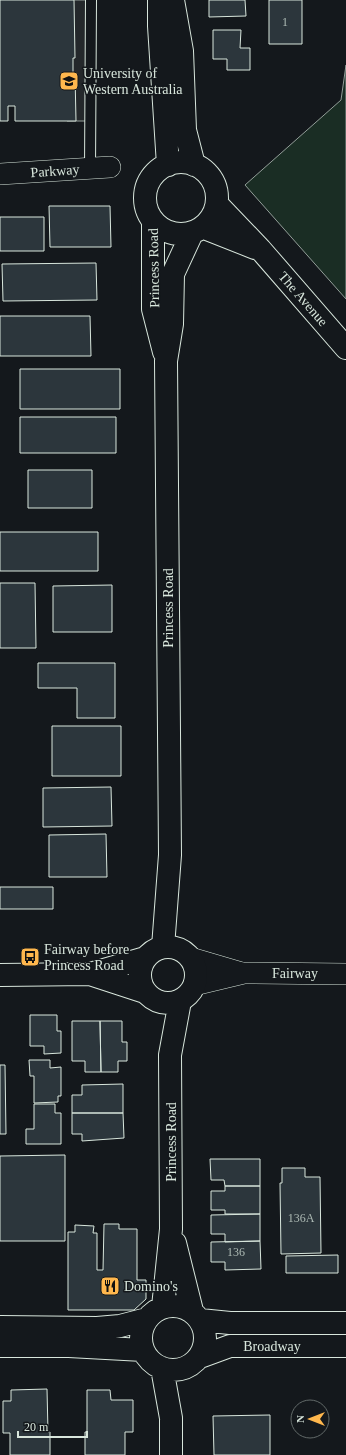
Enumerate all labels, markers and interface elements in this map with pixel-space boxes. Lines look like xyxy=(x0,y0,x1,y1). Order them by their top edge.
house number: 1 xyxy=(282,15,288,29)
place label: University of Western Australia xyxy=(83,66,183,97)
school or university icon: University of Western Australia xyxy=(58,70,80,92)
street label: Parkway xyxy=(30,162,80,180)
street label: Princess Road xyxy=(146,228,162,308)
street label: The Avenue xyxy=(275,269,331,329)
street label: Princess Road xyxy=(161,568,176,648)
place label: Fairway before Princess Road xyxy=(44,942,129,973)
bus stop icon: Fairway before Princess Road xyxy=(19,946,41,968)
street label: Fairway xyxy=(272,966,318,981)
street label: Princess Road xyxy=(164,1102,179,1182)
house number: 136A xyxy=(288,1211,315,1225)
house number: 136 xyxy=(227,1245,245,1259)
restaurant icon: Domino's xyxy=(99,1275,121,1297)
place label: Domino's xyxy=(124,1279,178,1294)
street label: Broadway xyxy=(243,1339,301,1354)
north arrow xyxy=(290,1399,330,1439)
scale bar xyxy=(18,1413,87,1439)
text: N xyxy=(294,1415,306,1423)
text: 20 m xyxy=(24,1420,49,1434)

